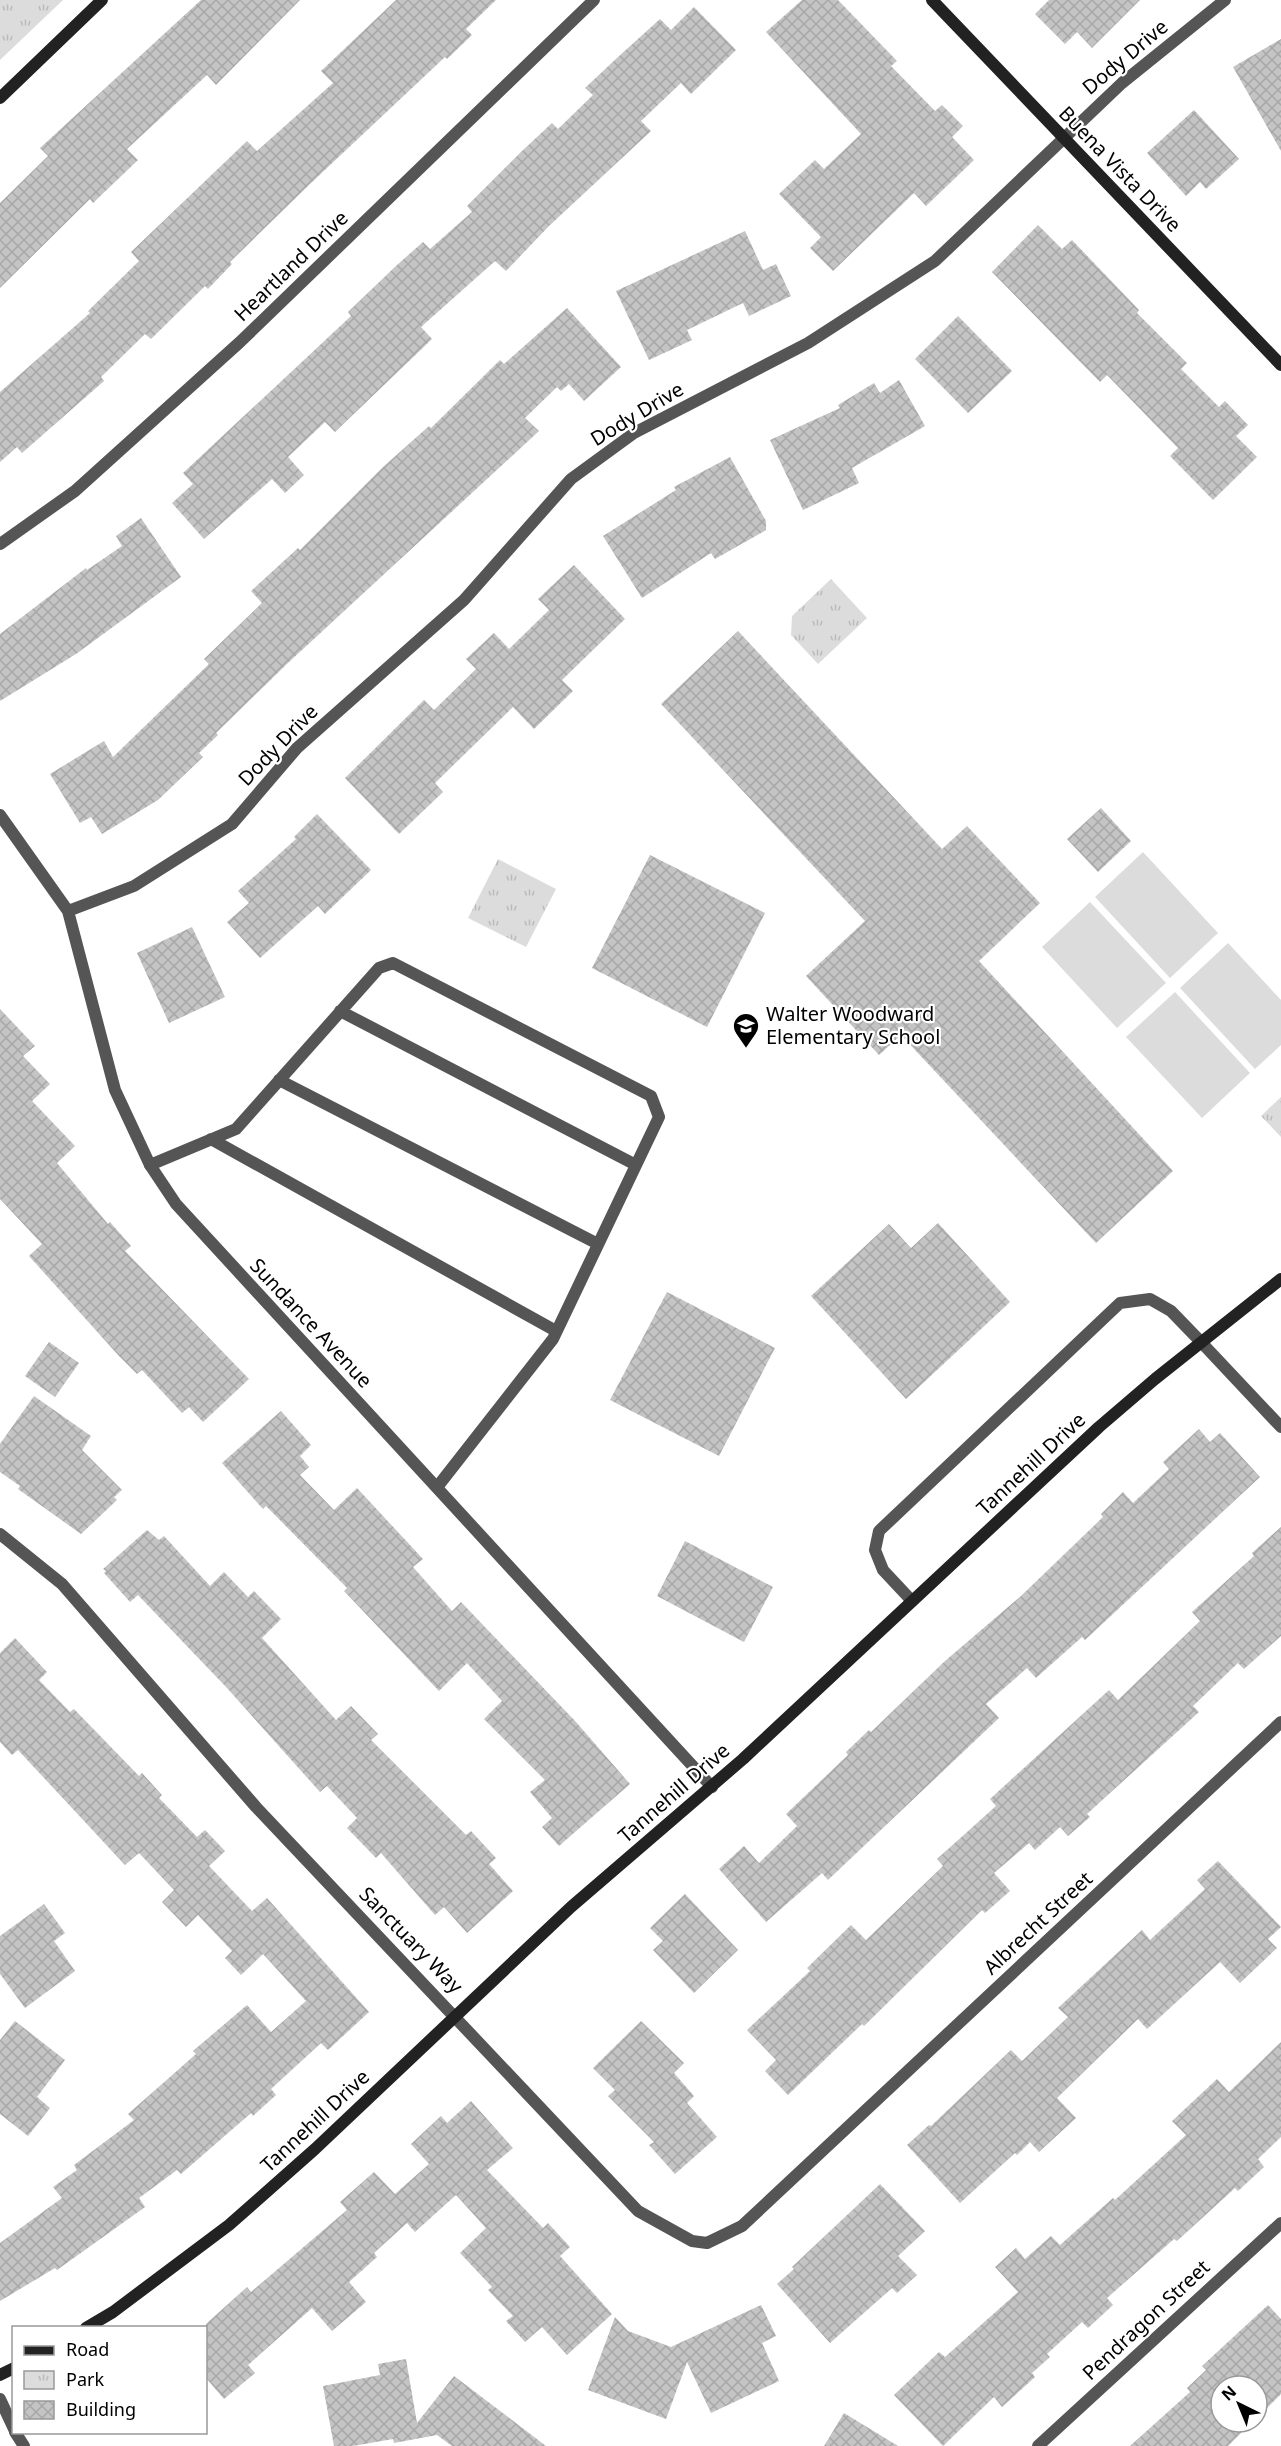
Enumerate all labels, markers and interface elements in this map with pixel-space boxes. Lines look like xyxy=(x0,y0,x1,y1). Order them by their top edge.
street label: Dody Drive xyxy=(1076,13,1173,100)
street label: Buena Vista Drive xyxy=(1053,100,1187,237)
street label: Heartland Drive xyxy=(228,204,353,327)
street label: Dody Drive xyxy=(585,375,688,452)
street label: Dody Drive xyxy=(232,698,323,791)
place label: Walter Woodward Elementary School xyxy=(766,1000,940,1050)
school or university icon: Walter Woodward Elementary School xyxy=(731,1011,761,1049)
street label: Sundance Avenue xyxy=(244,1252,378,1393)
street label: Tannehill Drive xyxy=(971,1406,1091,1521)
street label: Tannehill Drive xyxy=(612,1737,735,1848)
street label: Albrecht Street xyxy=(977,1865,1098,1980)
street label: Sanctuary Way xyxy=(354,1881,470,1999)
street label: Tannehill Drive xyxy=(255,2063,375,2178)
street label: Pendragon Street xyxy=(1076,2254,1215,2386)
legend xyxy=(12,2326,207,2434)
text: Road xyxy=(66,2337,109,2361)
text: Park xyxy=(66,2367,104,2391)
north arrow xyxy=(1209,2374,1269,2434)
text: N xyxy=(1217,2381,1241,2406)
text: Building xyxy=(66,2397,136,2421)

